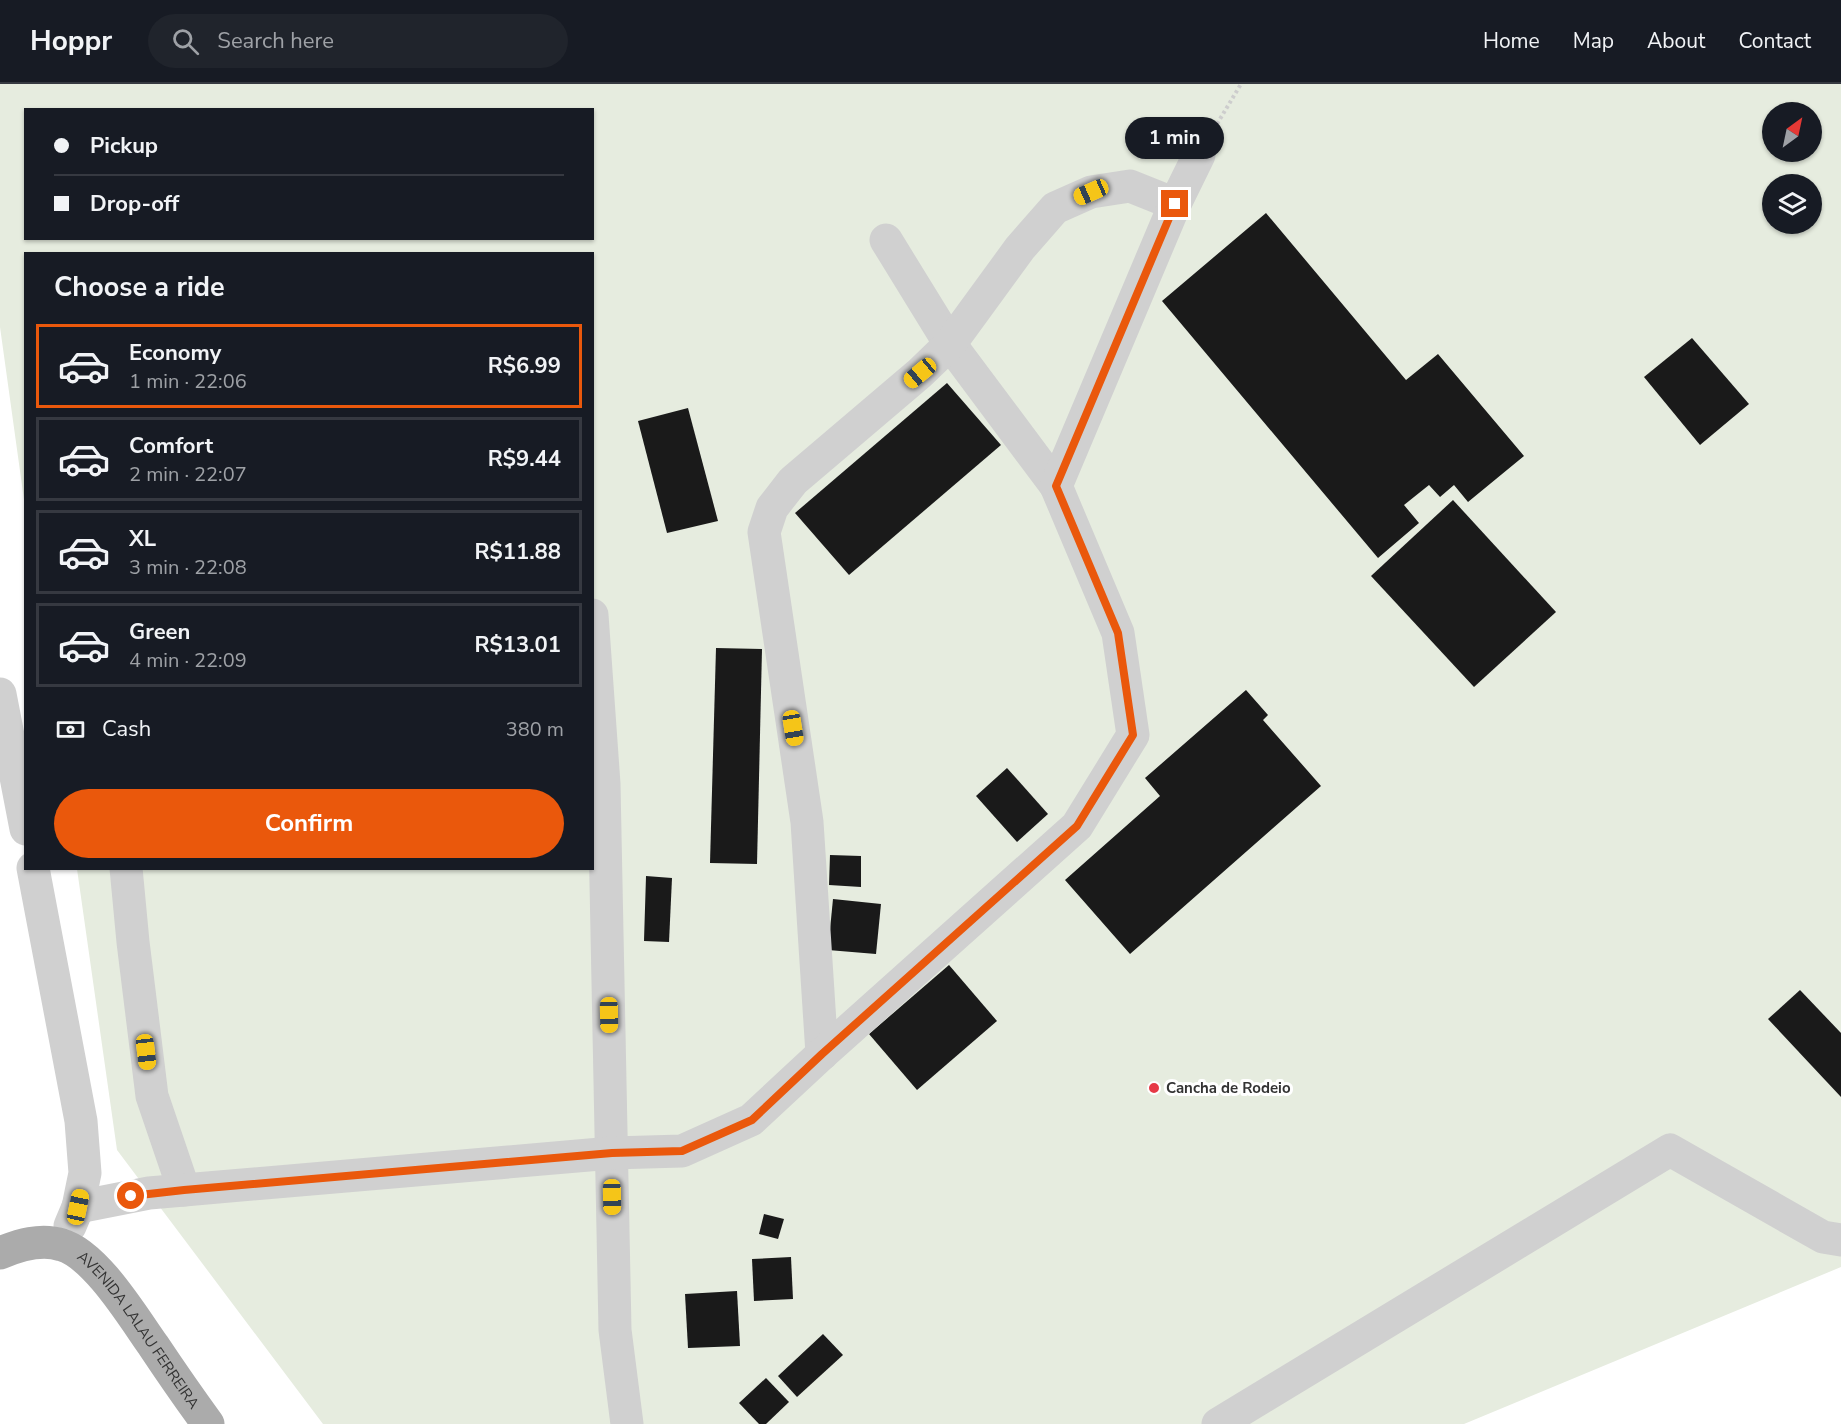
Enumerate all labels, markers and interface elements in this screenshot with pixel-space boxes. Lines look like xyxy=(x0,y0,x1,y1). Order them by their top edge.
search box xyxy=(148,14,568,68)
text: Hoppr xyxy=(30,22,112,60)
icon: search xyxy=(169,25,202,58)
text: Search here xyxy=(217,26,334,56)
text: Home xyxy=(1483,27,1540,55)
text: Map xyxy=(1573,27,1614,55)
text: About xyxy=(1647,27,1705,55)
text: Contact xyxy=(1738,27,1811,55)
north arrow xyxy=(1762,102,1822,162)
map controls xyxy=(1762,102,1822,234)
callout: 1 min xyxy=(1126,117,1224,159)
text: 1 min xyxy=(1149,124,1200,151)
text: Pickup xyxy=(90,131,158,161)
button: layers xyxy=(1762,174,1822,234)
car xyxy=(1071,176,1111,208)
text: Drop-off xyxy=(90,189,179,219)
route end xyxy=(1161,190,1188,217)
text: Choose a ride xyxy=(54,269,225,306)
text: Economy xyxy=(129,338,221,368)
icon: car xyxy=(57,339,111,393)
text: R$6.99 xyxy=(488,351,561,381)
car xyxy=(900,355,940,391)
text: 1 min · 22:06 xyxy=(129,368,247,395)
text: Comfort xyxy=(129,431,213,461)
icon: car xyxy=(57,432,111,486)
text: R$9.44 xyxy=(488,444,561,474)
text: 2 min · 22:07 xyxy=(129,461,247,488)
text: XL xyxy=(129,524,156,554)
icon: car xyxy=(57,525,111,579)
text: R$11.88 xyxy=(474,537,561,567)
text: 3 min · 22:08 xyxy=(129,554,247,581)
text: Green xyxy=(129,617,190,647)
icon: car xyxy=(57,618,111,672)
text: R$13.01 xyxy=(474,630,561,660)
text: 4 min · 22:09 xyxy=(129,647,247,674)
car xyxy=(781,709,805,747)
icon: cash xyxy=(54,713,87,746)
text: Cash xyxy=(102,714,151,744)
text: 380 m xyxy=(506,716,564,743)
button: Confirm xyxy=(54,789,564,858)
car xyxy=(600,997,618,1033)
car xyxy=(135,1033,157,1071)
place label: Cancha de Rodeio xyxy=(1166,1078,1291,1098)
marker: Cancha de Rodeio xyxy=(1147,1081,1161,1095)
car xyxy=(603,1179,621,1215)
route start xyxy=(117,1182,144,1209)
car xyxy=(65,1188,91,1226)
street label: AVENIDA LALAU FERREIRA xyxy=(73,1246,204,1413)

